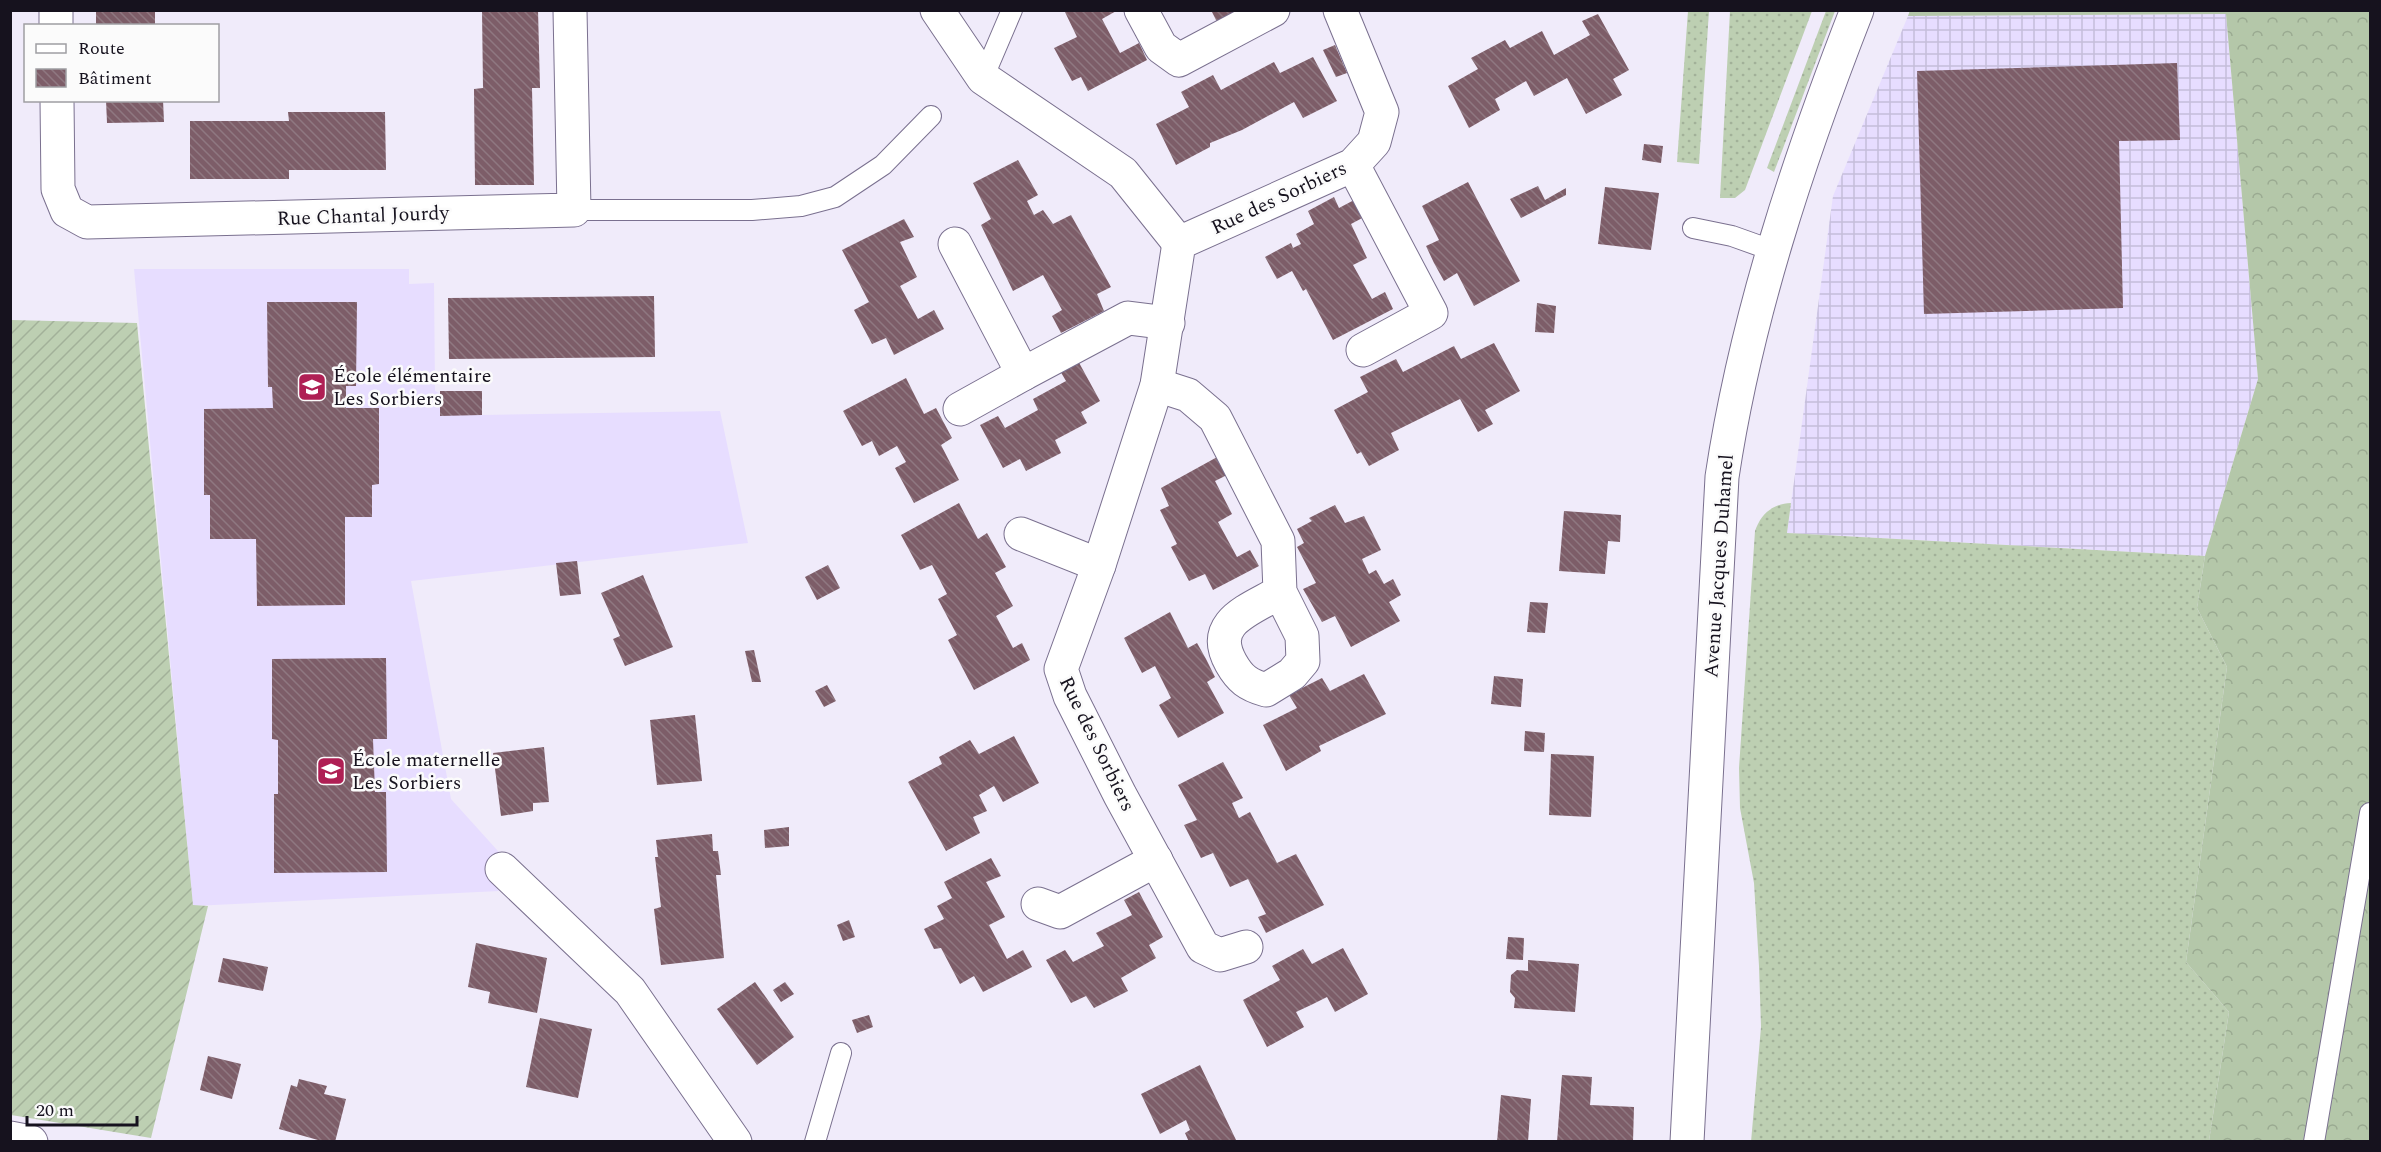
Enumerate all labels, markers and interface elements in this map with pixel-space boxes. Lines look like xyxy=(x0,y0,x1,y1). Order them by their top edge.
legend xyxy=(24,24,219,102)
text: Route xyxy=(78,35,125,62)
text: Bâtiment xyxy=(78,65,152,92)
street label: Rue des Sorbiers xyxy=(1206,153,1352,243)
street label: Rue Chantal Jourdy xyxy=(276,198,451,234)
place label: École élémentaire Les Sorbiers xyxy=(333,361,491,414)
school or university icon: École élémentaire Les Sorbiers xyxy=(296,371,328,403)
street label: Avenue Jacques Duhamel xyxy=(1696,453,1742,679)
street label: Rue des Sorbiers xyxy=(1051,671,1143,817)
place label: École maternelle Les Sorbiers xyxy=(352,745,500,798)
school or university icon: École maternelle Les Sorbiers xyxy=(315,755,347,787)
scale bar xyxy=(27,1089,136,1127)
text: 20 m xyxy=(36,1097,74,1124)

